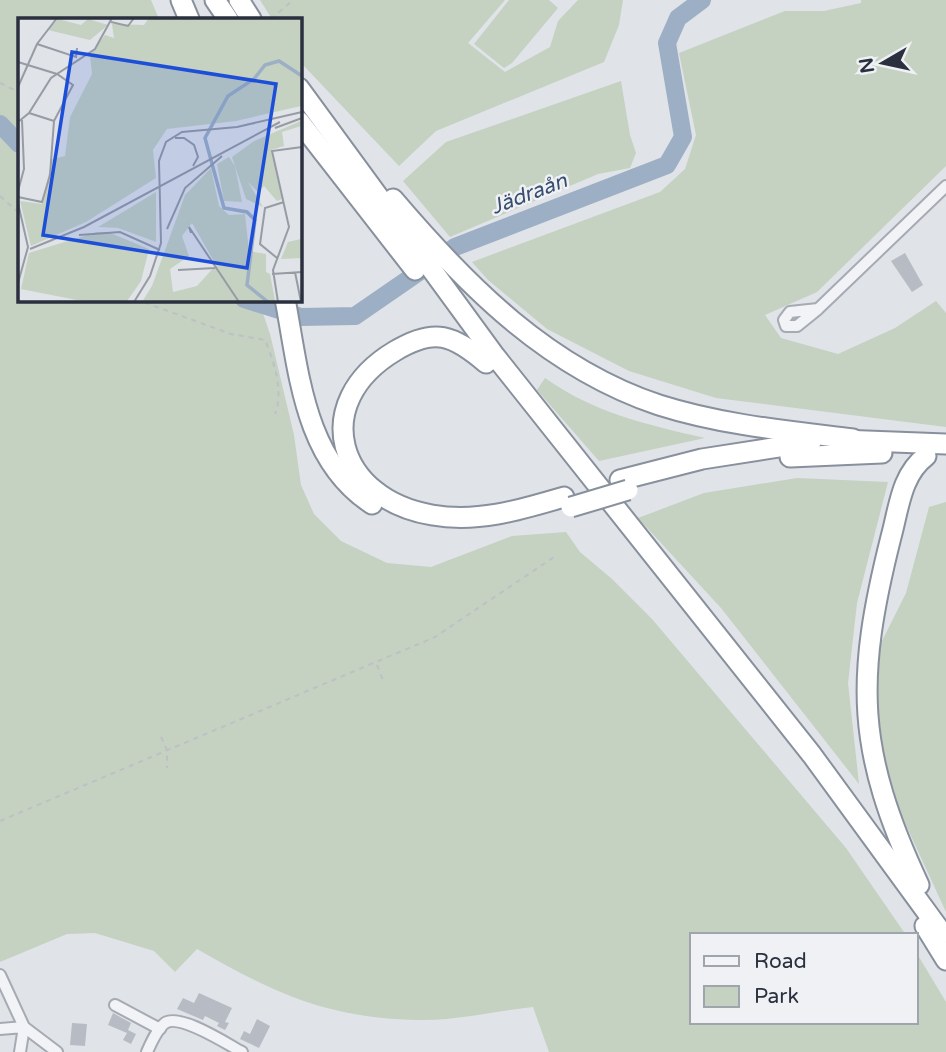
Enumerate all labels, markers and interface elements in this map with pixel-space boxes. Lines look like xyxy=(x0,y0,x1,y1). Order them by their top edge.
inset map xyxy=(18,18,301,301)
north arrow xyxy=(848,28,918,98)
text: N xyxy=(855,56,879,75)
water label: Jädraån xyxy=(488,168,572,220)
legend xyxy=(690,933,918,1024)
text: Road xyxy=(754,949,807,974)
text: Park xyxy=(754,984,799,1009)

